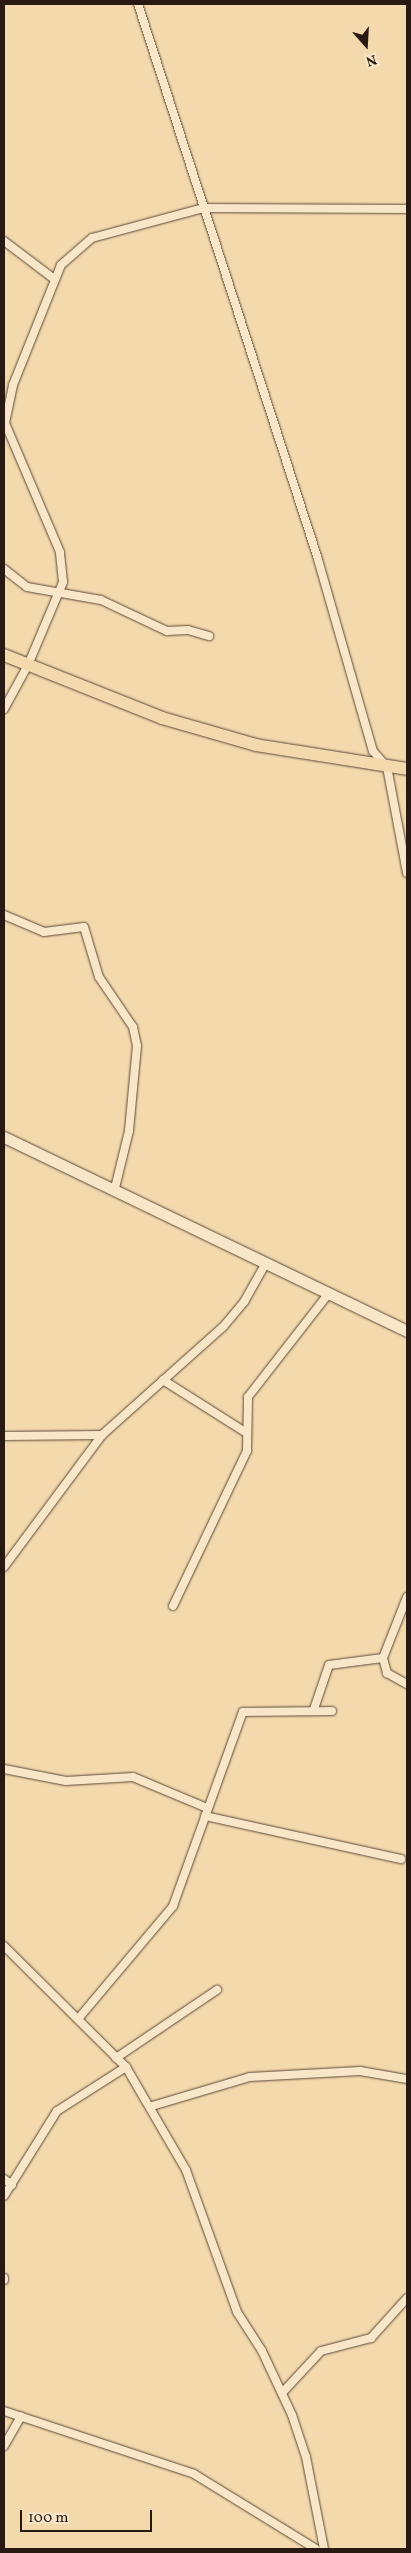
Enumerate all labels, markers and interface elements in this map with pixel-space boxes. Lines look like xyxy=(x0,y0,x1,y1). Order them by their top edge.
north arrow xyxy=(341,20,391,70)
text: N xyxy=(363,49,379,70)
scale bar xyxy=(22,2500,155,2532)
text: 100 m xyxy=(28,2508,68,2529)

